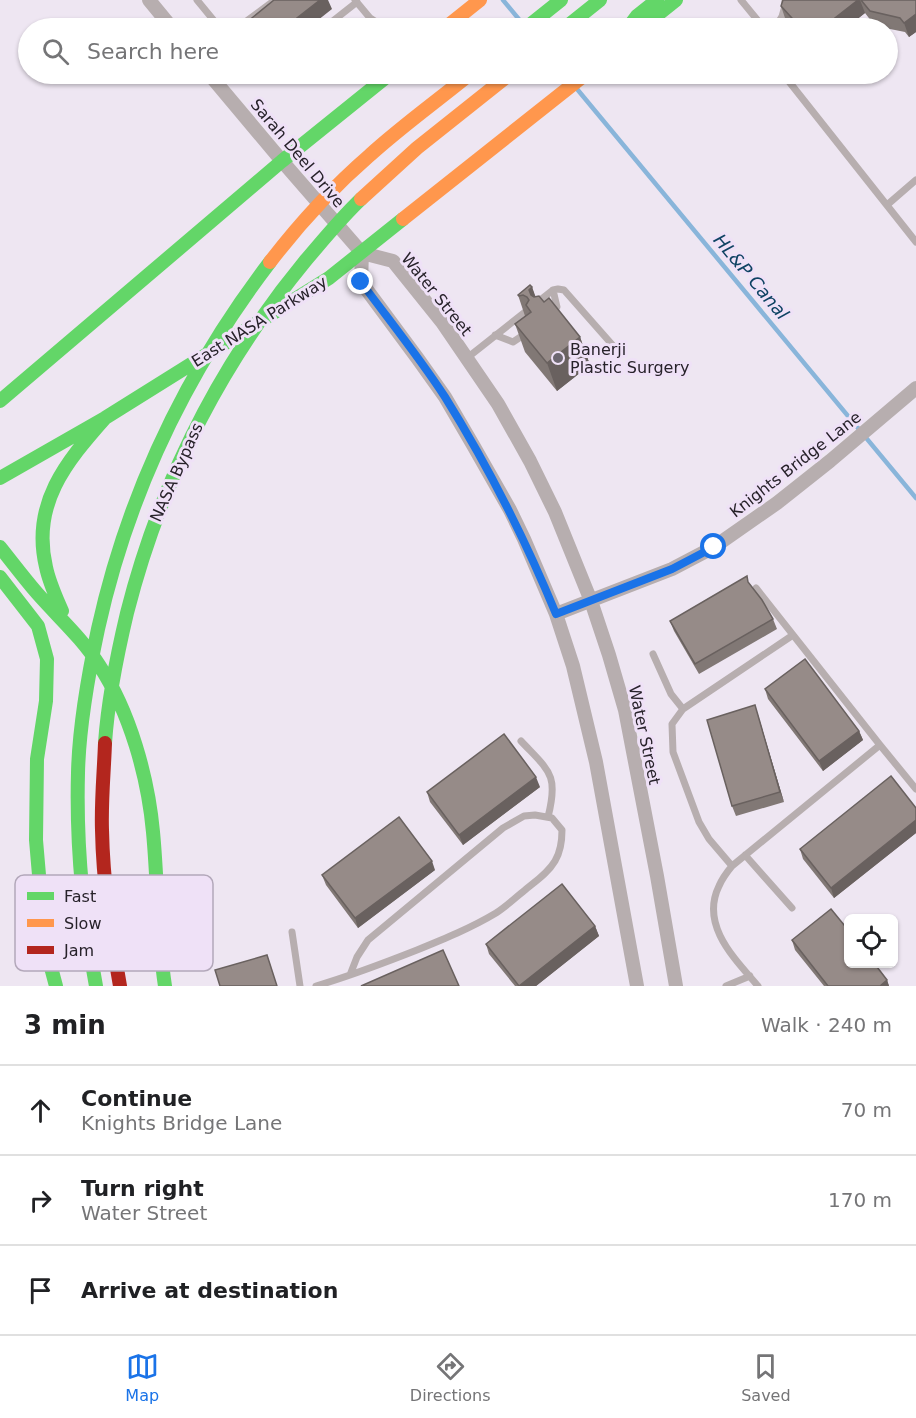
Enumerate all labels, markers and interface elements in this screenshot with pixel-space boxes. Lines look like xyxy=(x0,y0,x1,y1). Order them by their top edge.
search box xyxy=(18,18,898,84)
icon: search xyxy=(39,35,72,68)
text: Search here xyxy=(87,39,219,64)
street label: Sarah Deel Drive xyxy=(247,95,349,211)
water label: HL&P Canal xyxy=(710,230,793,324)
street label: Water Street xyxy=(397,249,476,340)
route end xyxy=(347,268,373,294)
street label: East NASA Parkway xyxy=(188,272,330,371)
place label: Banerji Plastic Surgery xyxy=(570,340,689,377)
marker: Banerji Plastic Surgery xyxy=(551,351,565,365)
street label: Knights Bridge Lane xyxy=(726,407,865,521)
street label: NASA Bypass xyxy=(146,420,207,525)
route start xyxy=(700,533,726,559)
street label: Water Street xyxy=(625,684,664,786)
legend xyxy=(15,875,213,971)
text: Fast xyxy=(64,887,96,906)
text: Slow xyxy=(64,914,101,933)
map controls xyxy=(844,914,898,968)
button: locate xyxy=(844,914,898,968)
text: Jam xyxy=(63,941,94,960)
text: 3 min xyxy=(24,1010,106,1040)
text: Walk · 240 m xyxy=(761,1013,892,1037)
text: Continue xyxy=(81,1086,192,1111)
icon: ahead xyxy=(24,1094,57,1127)
text: 70 m xyxy=(841,1098,892,1122)
text: Knights Bridge Lane xyxy=(81,1111,282,1135)
text: Turn right xyxy=(81,1176,204,1201)
icon: right xyxy=(24,1184,57,1217)
text: 170 m xyxy=(828,1188,892,1212)
text: Water Street xyxy=(81,1201,207,1225)
icon: arrive xyxy=(24,1274,57,1307)
text: Arrive at destination xyxy=(81,1278,338,1303)
tab: Map xyxy=(125,1350,159,1405)
tab: Directions xyxy=(410,1350,490,1405)
tab: Saved xyxy=(741,1350,791,1405)

